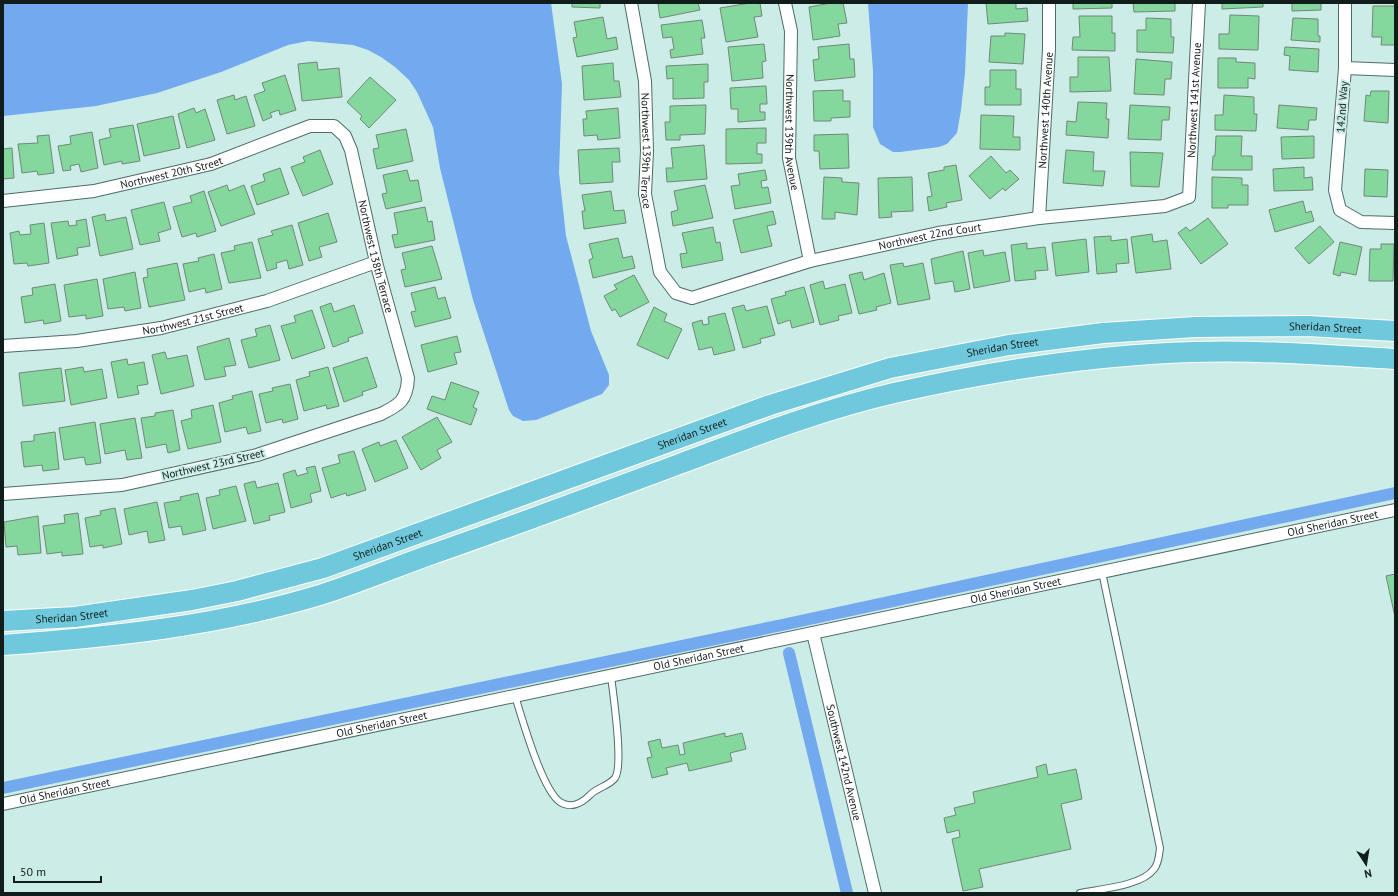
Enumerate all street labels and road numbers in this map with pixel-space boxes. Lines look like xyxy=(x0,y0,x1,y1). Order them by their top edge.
street label: Northwest 141st Avenue xyxy=(1184,42,1204,158)
street label: Northwest 140th Avenue xyxy=(1035,51,1056,169)
street label: Northwest 139th Avenue xyxy=(782,74,802,192)
street label: 142nd Way xyxy=(1333,80,1351,133)
street label: Northwest 139th Terrace xyxy=(638,93,655,210)
street label: Northwest 20th Street xyxy=(119,153,225,192)
street label: Northwest 138th Terrace xyxy=(355,198,397,315)
street label: Northwest 22nd Court xyxy=(877,220,982,253)
street label: Northwest 21st Street xyxy=(141,300,245,338)
street label: Sheridan Street xyxy=(1289,319,1362,336)
street label: Sheridan Street xyxy=(965,334,1039,360)
street label: Sheridan Street xyxy=(655,414,729,452)
street label: Northwest 23rd Street xyxy=(160,445,266,483)
street label: Old Sheridan Street xyxy=(1286,507,1380,540)
street label: Sheridan Street xyxy=(351,525,424,563)
street label: Old Sheridan Street xyxy=(969,574,1063,607)
street label: Sheridan Street xyxy=(35,605,109,626)
street label: Old Sheridan Street xyxy=(652,641,745,673)
street label: Southwest 142nd Avenue xyxy=(823,703,865,822)
street label: Old Sheridan Street xyxy=(335,708,428,740)
street label: Old Sheridan Street xyxy=(18,775,111,807)

